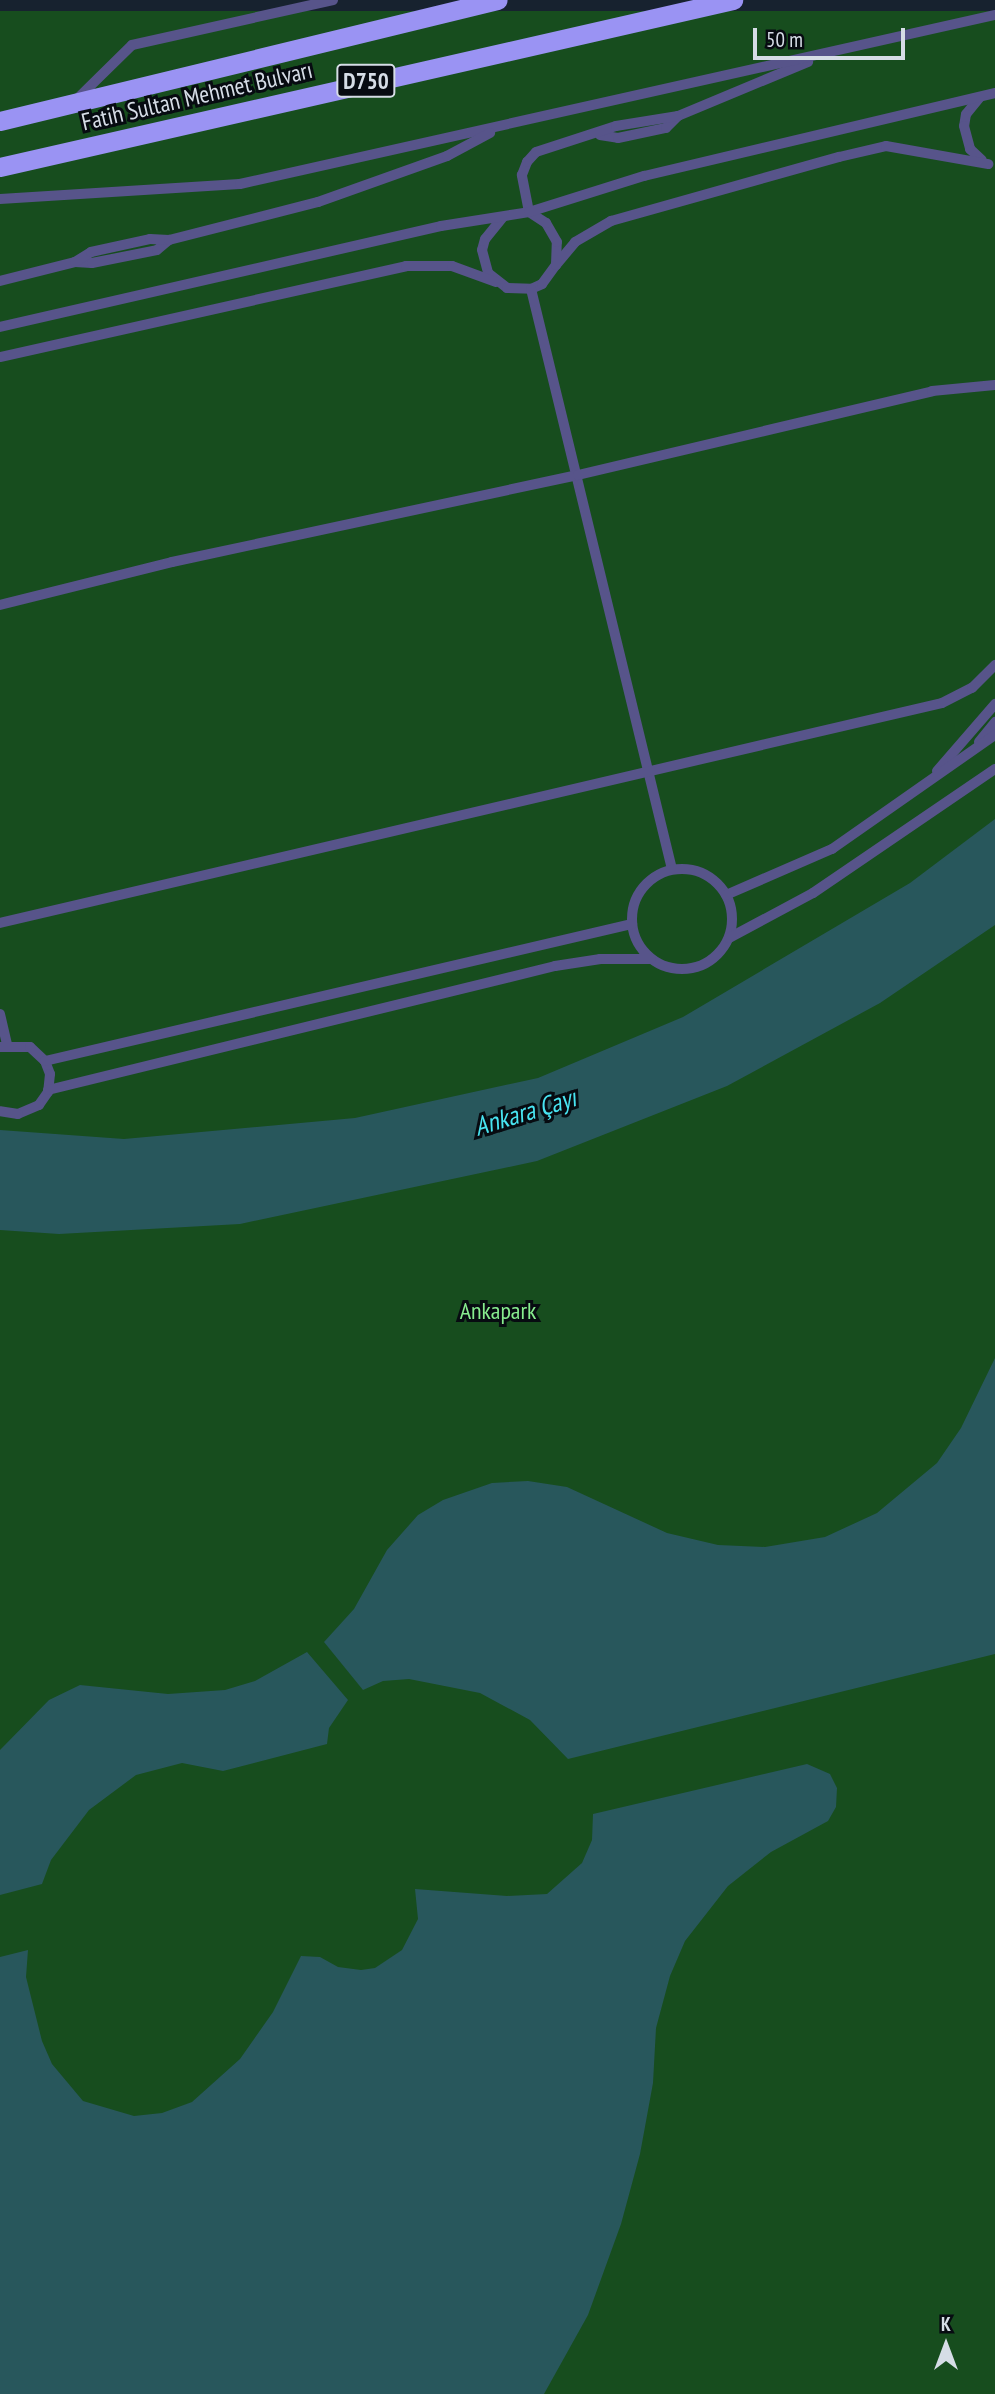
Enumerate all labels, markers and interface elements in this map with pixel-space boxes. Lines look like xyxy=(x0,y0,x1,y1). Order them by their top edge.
scale bar xyxy=(757,14,909,58)
text: 50 m xyxy=(766,26,803,53)
street label: Fatih Sultan Mehmet Bulvarı xyxy=(79,55,315,137)
road number: D750 xyxy=(336,61,396,100)
water label: Ankara Çayı xyxy=(470,1082,580,1142)
park label: Ankapark xyxy=(460,1297,536,1325)
north arrow xyxy=(911,2310,981,2380)
text: K xyxy=(941,2312,951,2336)

